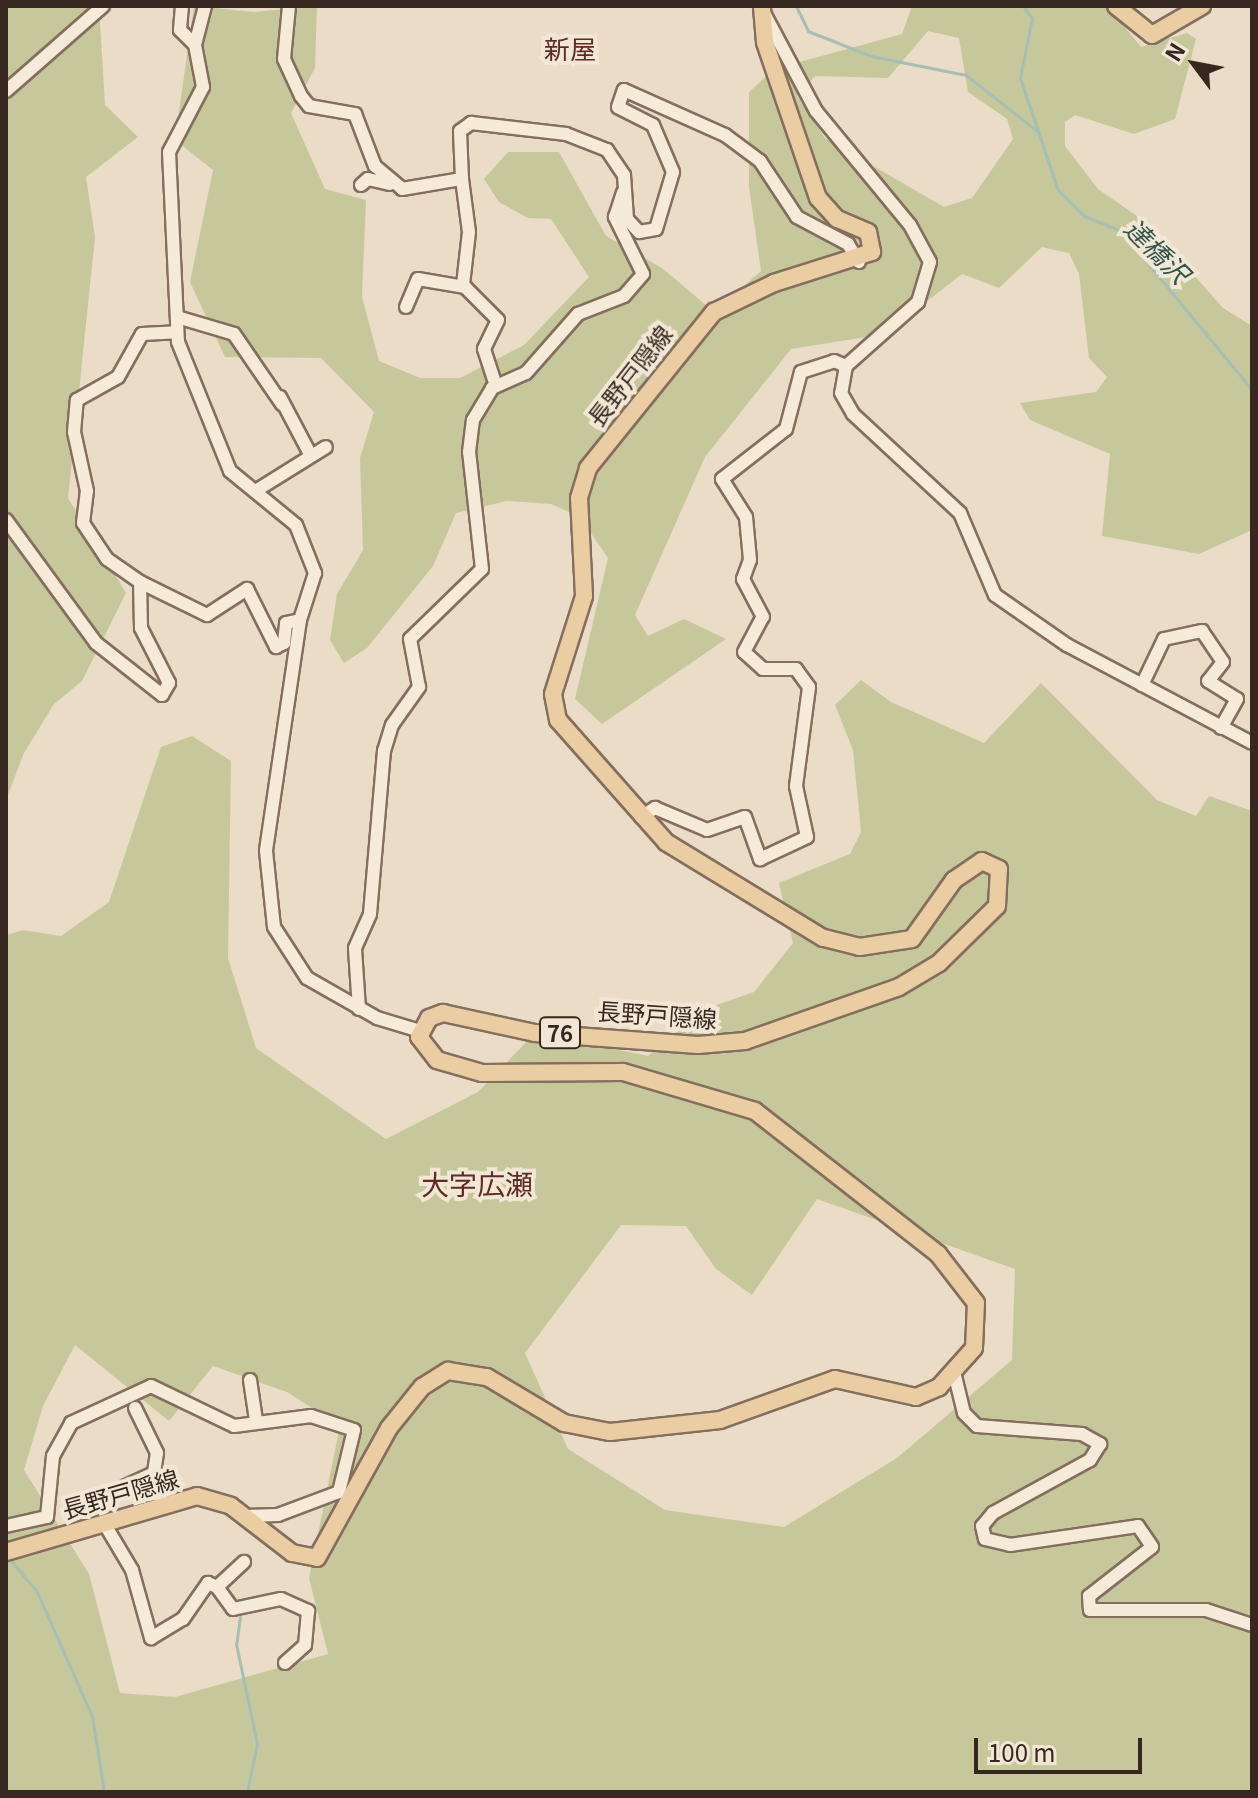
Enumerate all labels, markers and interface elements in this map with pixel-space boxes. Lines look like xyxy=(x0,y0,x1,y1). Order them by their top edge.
north arrow xyxy=(1154,24,1234,104)
district label: 新屋 xyxy=(544,32,596,64)
text: N xyxy=(1156,36,1192,67)
water label: 達橋沢 xyxy=(1119,211,1197,289)
street label: 長野戸隠線 xyxy=(581,319,677,431)
street label: 長野戸隠線 xyxy=(596,995,718,1033)
road number: 76 xyxy=(538,1015,582,1051)
district label: 大字広瀬 xyxy=(421,1166,533,1200)
street label: 長野戸隠線 xyxy=(58,1463,182,1523)
scale bar xyxy=(978,1722,1146,1772)
text: 100 m xyxy=(988,1734,1056,1769)

